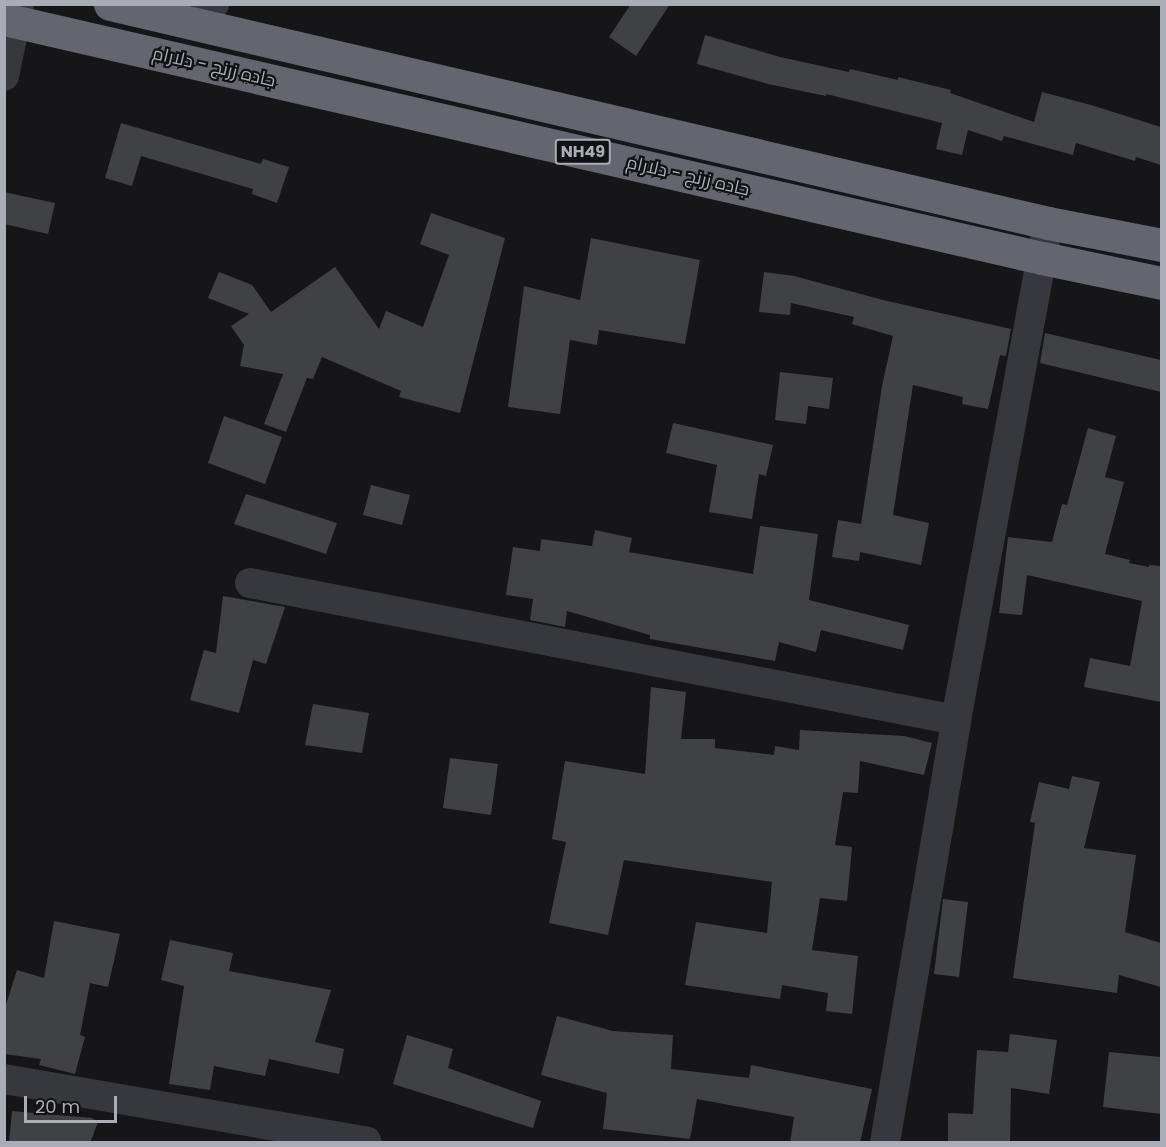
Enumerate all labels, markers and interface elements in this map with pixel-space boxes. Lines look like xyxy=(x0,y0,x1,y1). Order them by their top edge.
street label: جاده زرنج - دلارام xyxy=(150,42,278,92)
road number: NH49 xyxy=(554,139,612,165)
street label: جاده زرنج - دلارام xyxy=(624,151,752,201)
scale bar xyxy=(27,1084,120,1122)
text: 20 m xyxy=(35,1094,80,1119)

